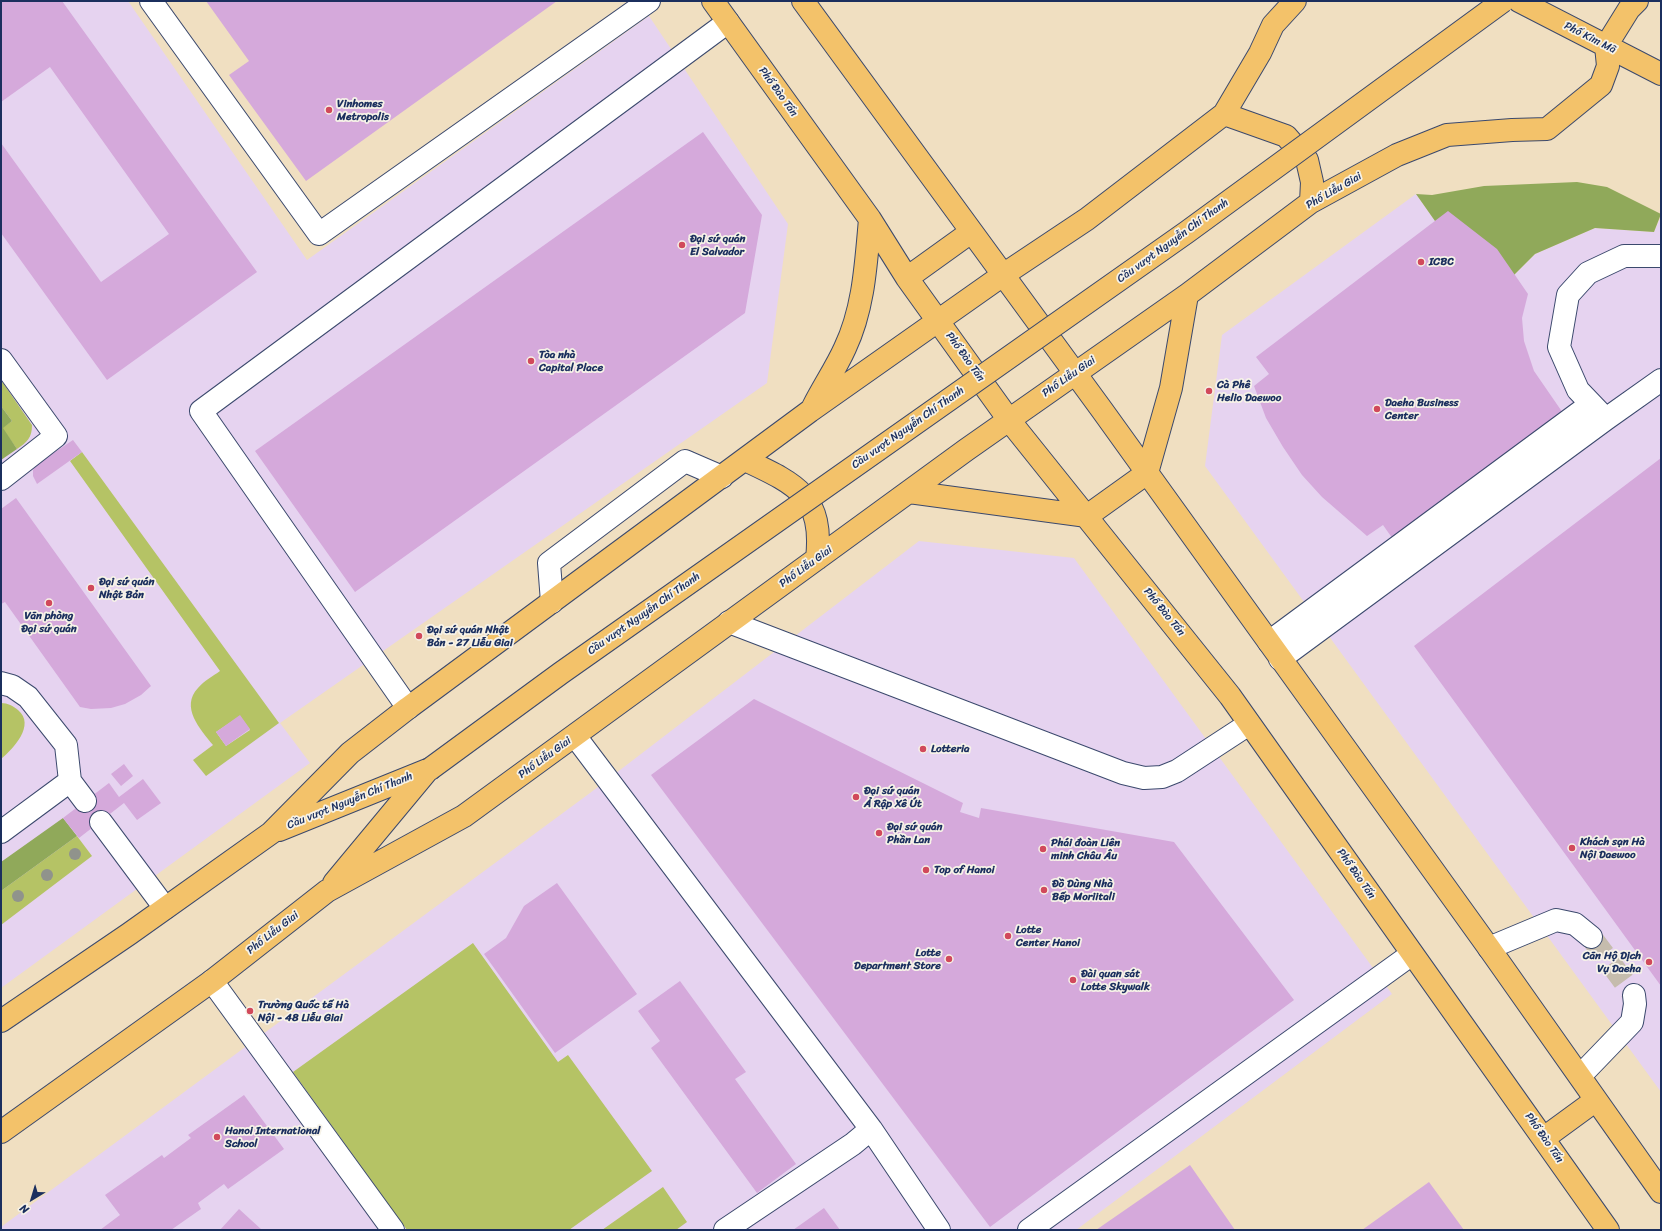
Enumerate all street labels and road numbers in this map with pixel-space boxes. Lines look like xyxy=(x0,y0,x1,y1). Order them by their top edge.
street label: Phố Kim Mã xyxy=(1562,19,1618,57)
street label: Phố Đào Tấn xyxy=(756,65,800,119)
street label: Phố Liễu Giai xyxy=(1304,170,1364,212)
street label: Cầu vượt Nguyễn Chí Thanh xyxy=(1115,196,1231,286)
street label: Phố Đào Tấn xyxy=(943,330,987,384)
street label: Phố Liễu Giai xyxy=(1040,354,1098,400)
street label: Cầu vượt Nguyễn Chí Thanh xyxy=(849,384,967,472)
street label: Phố Liễu Giai xyxy=(777,543,835,591)
street label: Cầu vượt Nguyễn Chí Thanh xyxy=(585,570,703,658)
street label: Phố Đào Tấn xyxy=(1141,585,1187,639)
street label: Phố Liễu Giai xyxy=(516,734,574,782)
street label: Cầu vượt Nguyễn Chí Thanh xyxy=(285,770,415,832)
street label: Phố Đào Tấn xyxy=(1334,846,1378,902)
street label: Phố Liễu Giai xyxy=(245,909,301,957)
street label: Phố Đào Tấn xyxy=(1522,1110,1566,1166)

